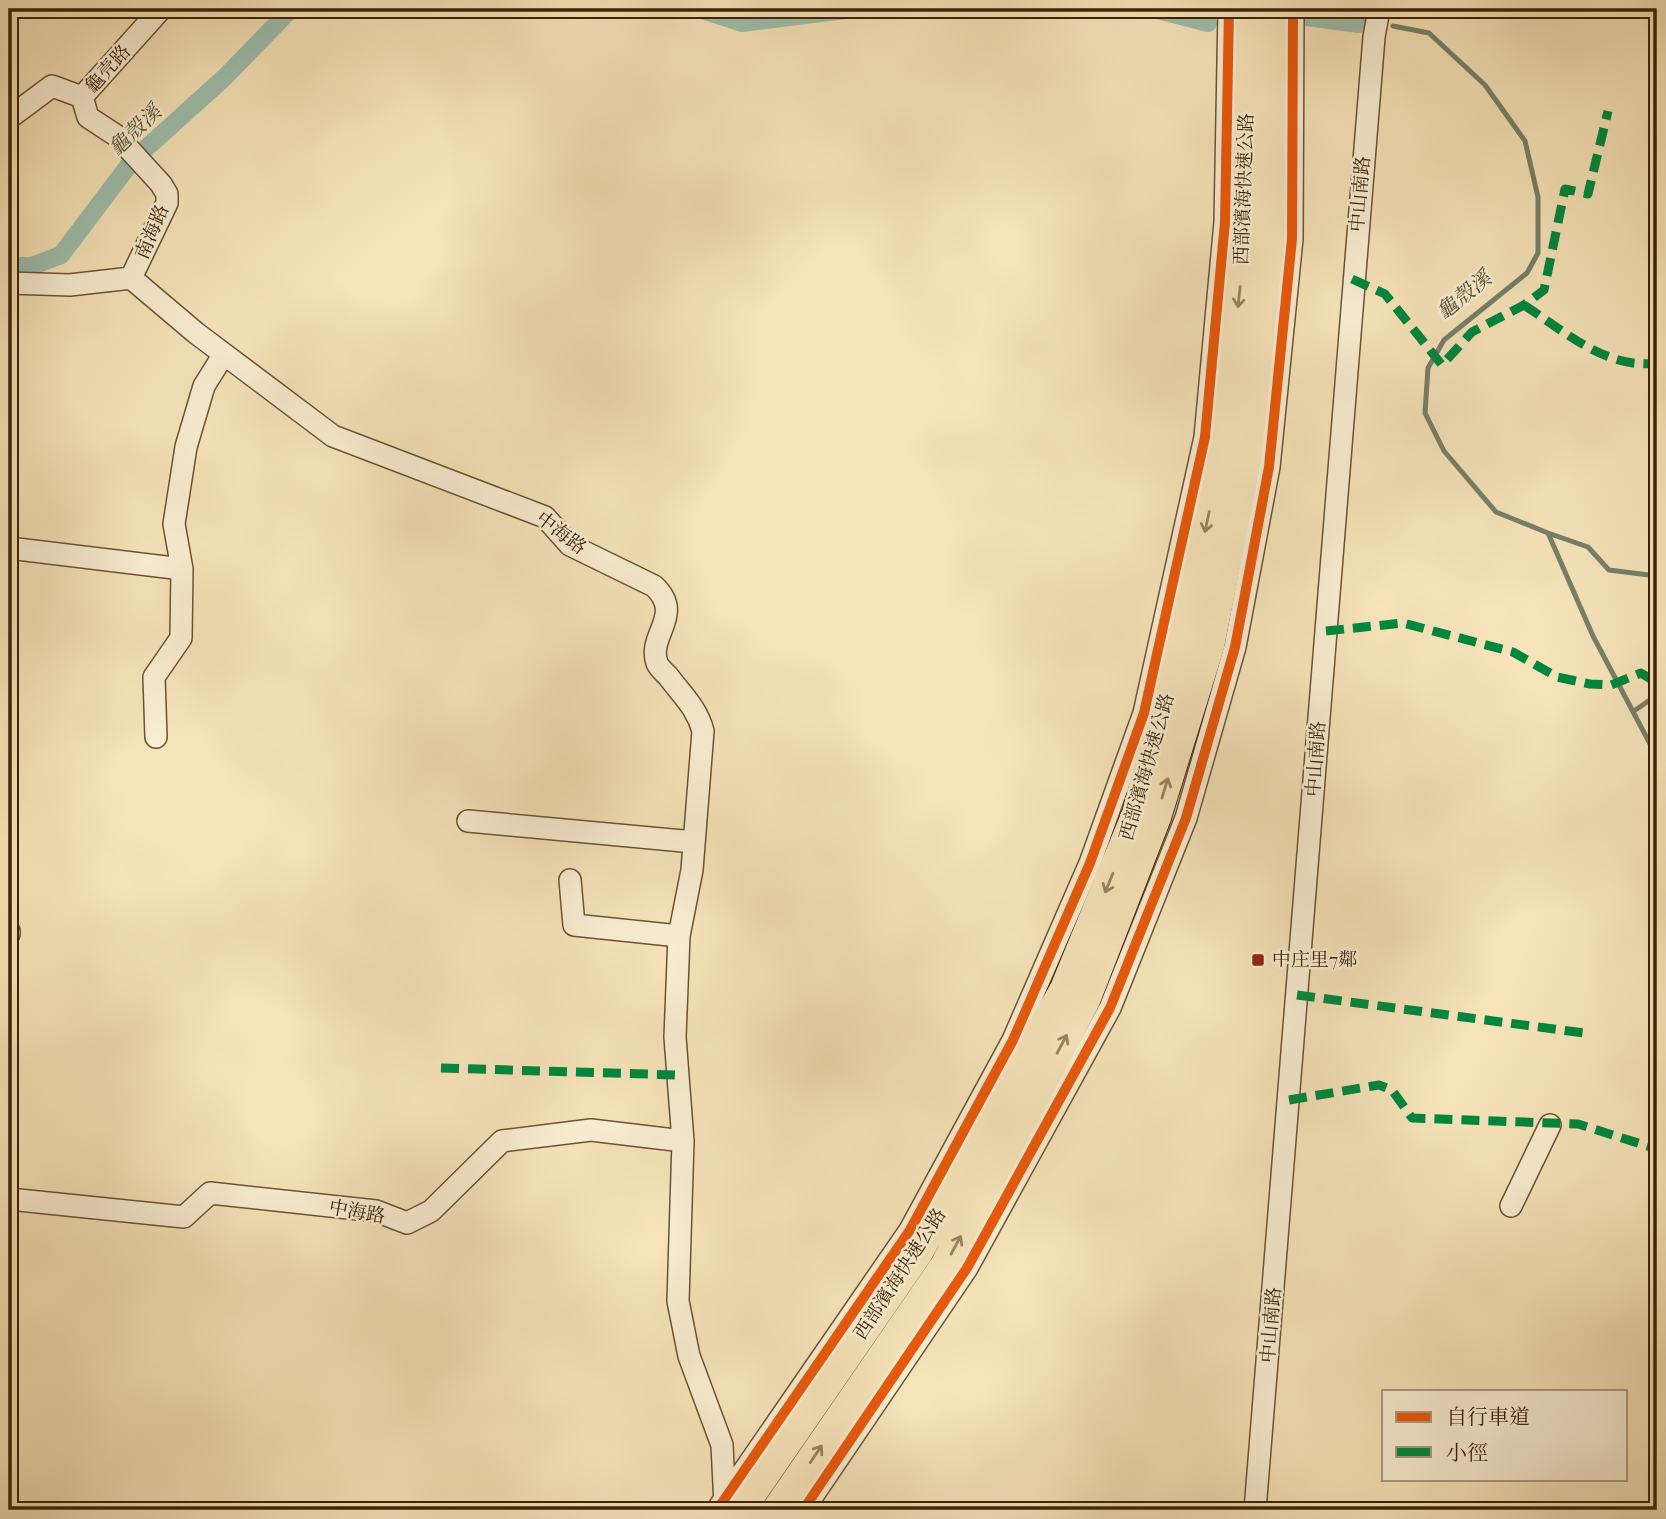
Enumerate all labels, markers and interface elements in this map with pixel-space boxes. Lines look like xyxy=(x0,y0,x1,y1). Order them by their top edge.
street label: 龜壳路 xyxy=(81,40,135,98)
water label: 龜殼溪 xyxy=(104,98,167,161)
street label: 西部濱海快速公路 xyxy=(1230,113,1258,265)
street label: 中山南路 xyxy=(1346,155,1374,233)
street label: 南海路 xyxy=(131,201,173,263)
water label: 龜殼溪 xyxy=(1432,265,1498,324)
one-way arrow xyxy=(1232,285,1245,308)
street label: 中海路 xyxy=(532,507,590,559)
one-way arrow xyxy=(1200,510,1214,533)
street label: 西部濱海快速公路 xyxy=(1115,691,1179,843)
street label: 中山南路 xyxy=(1302,720,1330,798)
one-way arrow xyxy=(1160,777,1173,799)
one-way arrow xyxy=(1101,871,1114,893)
place label: 中庄里7鄰 xyxy=(1272,949,1357,971)
marker: 中庄里7鄰 xyxy=(1250,952,1266,968)
one-way arrow xyxy=(1055,1034,1069,1054)
street label: 中海路 xyxy=(327,1196,387,1228)
street label: 西部濱海快速公路 xyxy=(849,1204,951,1344)
one-way arrow xyxy=(950,1235,963,1256)
street label: 中山南路 xyxy=(1257,1286,1285,1364)
legend xyxy=(1382,1390,1628,1480)
text: 自行車道 xyxy=(1446,1405,1530,1429)
text: 小徑 xyxy=(1446,1441,1488,1465)
one-way arrow xyxy=(809,1445,823,1464)

